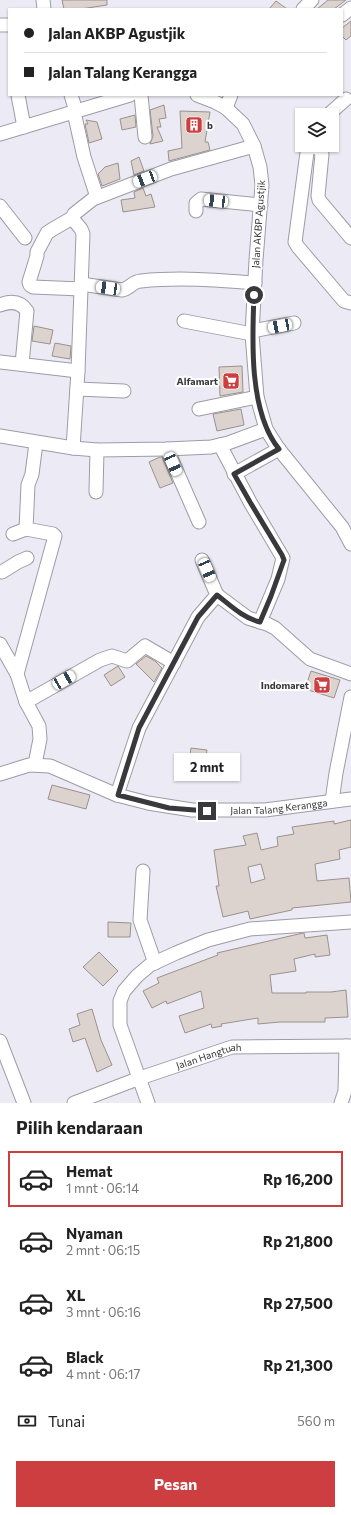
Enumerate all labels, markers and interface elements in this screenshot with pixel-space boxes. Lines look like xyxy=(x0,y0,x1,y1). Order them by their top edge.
text: Jalan AKBP Agustjik xyxy=(48,24,185,42)
text: Jalan Talang Kerangga xyxy=(48,63,197,81)
map controls xyxy=(295,108,339,152)
button: layers xyxy=(295,108,339,152)
building icon: b xyxy=(184,115,204,135)
place label: b xyxy=(207,119,213,131)
car xyxy=(132,169,158,189)
street label: Jalan AKBP Agustjik xyxy=(249,179,267,269)
car xyxy=(203,194,229,208)
car xyxy=(95,280,121,296)
route start xyxy=(245,286,263,304)
car xyxy=(267,318,293,334)
supermarket icon: Alfamart xyxy=(221,371,241,391)
place label: Alfamart xyxy=(176,375,218,387)
car xyxy=(163,451,183,477)
car xyxy=(197,557,217,583)
car xyxy=(51,669,77,691)
supermarket icon: Indomaret xyxy=(312,675,332,695)
place label: Indomaret xyxy=(261,679,309,691)
callout: 2 mnt xyxy=(174,753,240,781)
text: 2 mnt xyxy=(190,759,224,775)
street label: Jalan Talang Kerangga xyxy=(230,796,328,816)
route end xyxy=(198,802,216,820)
street label: Jalan Hangtuah xyxy=(174,1041,241,1071)
text: Pilih kendaraan xyxy=(16,1116,143,1138)
icon: car xyxy=(18,1161,54,1197)
text: Hemat xyxy=(66,1162,112,1180)
text: Rp 16,200 xyxy=(263,1170,333,1188)
text: 1 mnt · 06:14 xyxy=(66,1180,139,1196)
icon: car xyxy=(18,1223,54,1259)
text: Nyaman xyxy=(66,1224,123,1242)
text: Rp 21,800 xyxy=(263,1232,333,1250)
text: 2 mnt · 06:15 xyxy=(66,1242,140,1258)
icon: car xyxy=(18,1285,54,1321)
text: XL xyxy=(66,1286,85,1304)
text: Rp 27,500 xyxy=(263,1294,333,1312)
text: 3 mnt · 06:16 xyxy=(66,1304,141,1320)
icon: car xyxy=(18,1347,54,1383)
text: Black xyxy=(66,1348,104,1366)
text: Rp 21,300 xyxy=(263,1356,333,1374)
text: 4 mnt · 06:17 xyxy=(66,1366,140,1382)
icon: cash xyxy=(16,1410,38,1432)
text: Tunai xyxy=(48,1412,85,1430)
text: 560 m xyxy=(297,1413,335,1429)
button: Pesan xyxy=(16,1461,335,1507)

